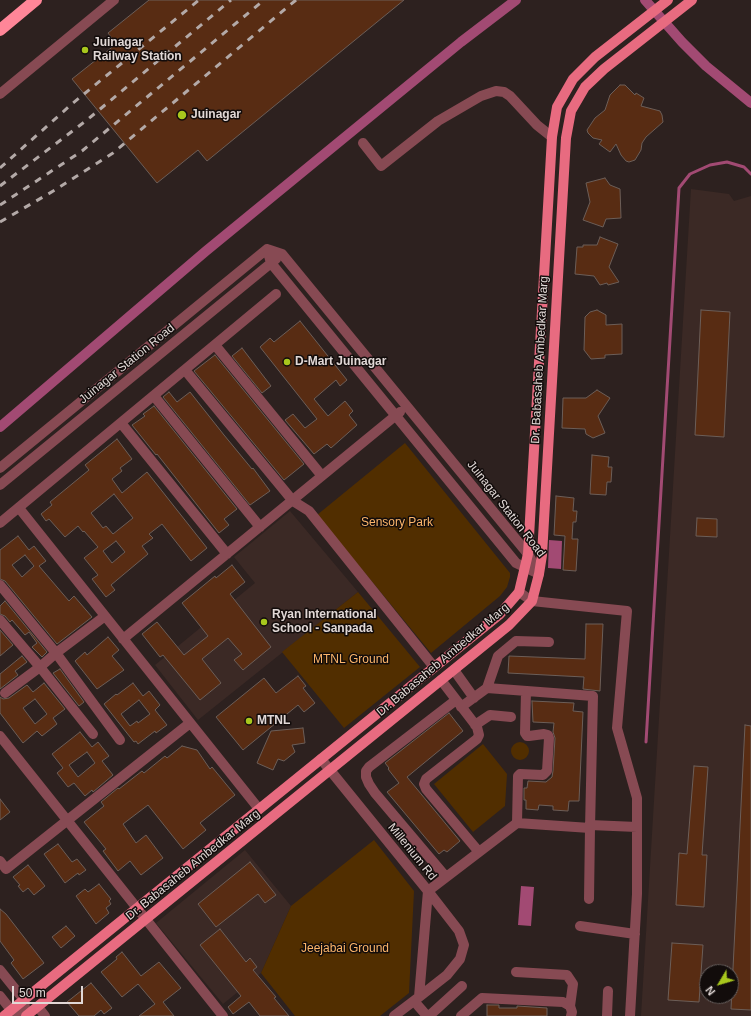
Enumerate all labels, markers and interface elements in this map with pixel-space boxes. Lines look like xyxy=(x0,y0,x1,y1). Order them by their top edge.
place label: Juinagar Railway Station xyxy=(93,36,182,64)
marker: Juinagar Railway Station xyxy=(80,45,90,55)
place label: Juinagar xyxy=(191,108,241,122)
marker: Juinagar xyxy=(176,109,188,121)
street label: Dr. Babasaheb Ambedkar Marg xyxy=(528,276,552,444)
street label: Juinagar Station Road xyxy=(76,321,178,407)
place label: D-Mart Juinagar xyxy=(295,355,386,369)
marker: D-Mart Juinagar xyxy=(282,357,292,367)
street label: Juinagar Station Road xyxy=(464,458,548,560)
park label: Sensory Park xyxy=(361,516,433,530)
street label: Dr. Babasaheb Ambedkar Marg xyxy=(374,600,512,720)
place label: Ryan International School - Sanpada xyxy=(272,608,377,636)
marker: Ryan International School - Sanpada xyxy=(259,617,269,627)
park label: MTNL Ground xyxy=(313,653,389,667)
place label: MTNL xyxy=(257,714,290,728)
marker: MTNL xyxy=(244,716,254,726)
street label: Dr. Babasaheb Ambedkar Marg xyxy=(123,807,263,923)
street label: Millenium Rd xyxy=(385,821,439,883)
park label: Jeejabai Ground xyxy=(301,942,389,956)
north arrow xyxy=(699,964,739,1004)
scale bar xyxy=(14,978,85,1004)
text: N xyxy=(703,984,718,998)
text: 50 m xyxy=(19,986,46,1000)

